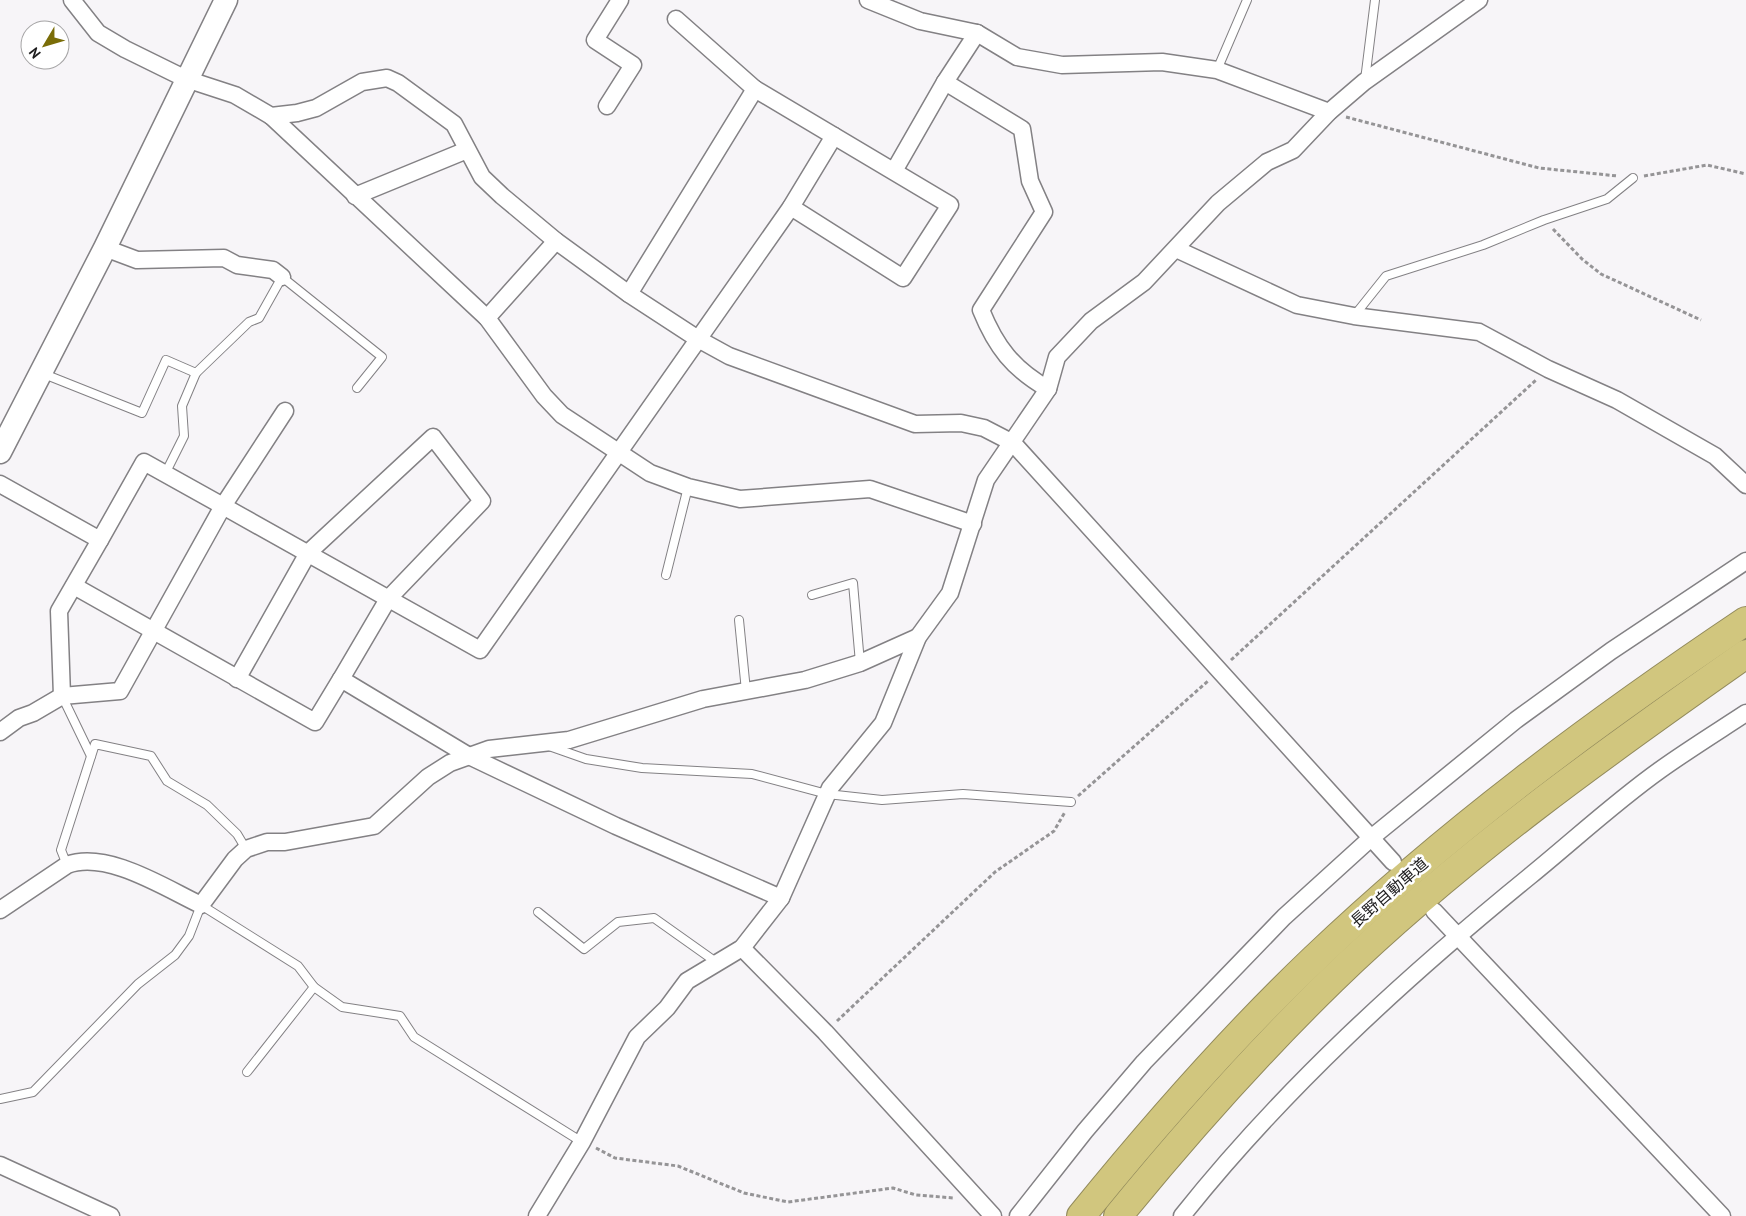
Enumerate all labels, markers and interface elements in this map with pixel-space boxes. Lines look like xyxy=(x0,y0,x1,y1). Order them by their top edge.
north arrow xyxy=(20,20,70,70)
text: N xyxy=(25,44,45,62)
street label: 長野自動車道 xyxy=(1346,853,1432,931)

